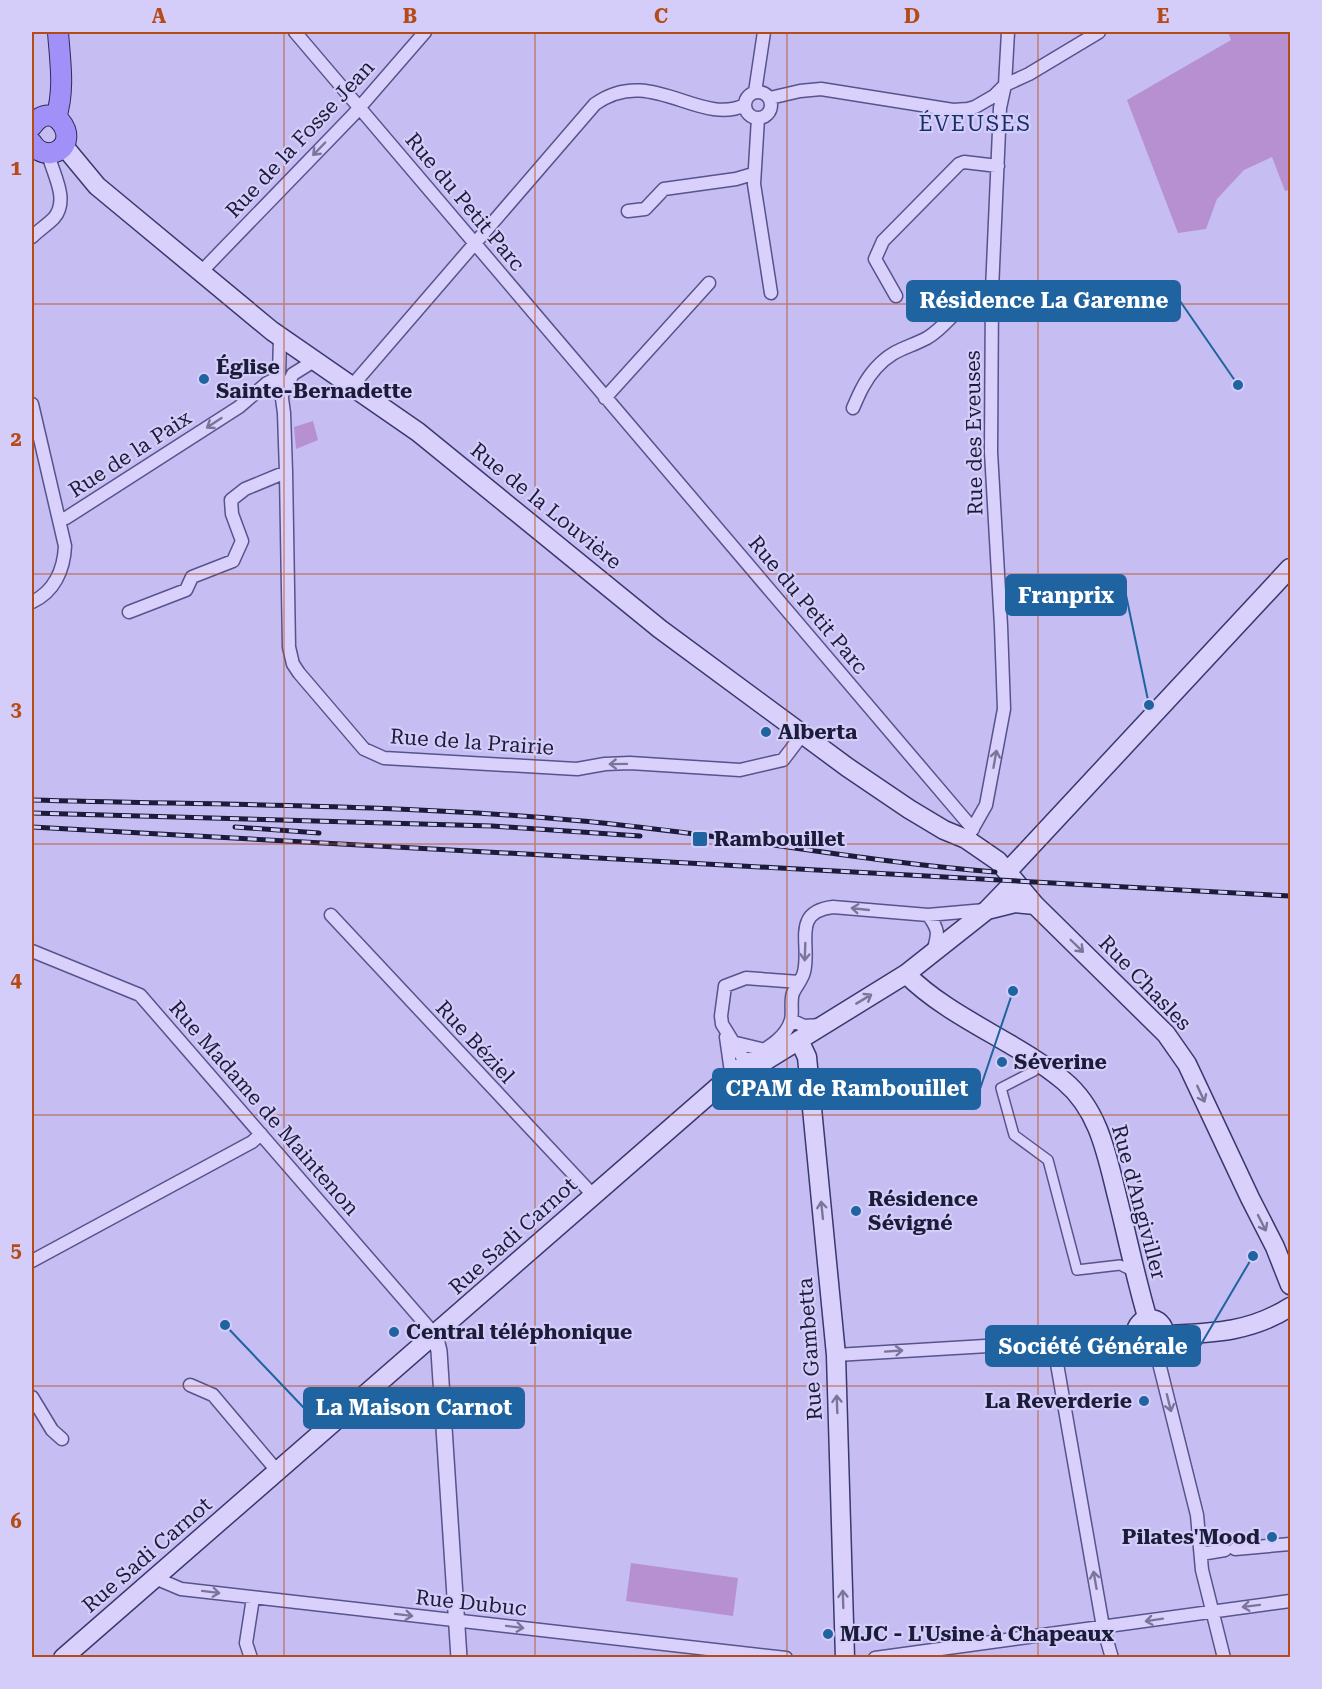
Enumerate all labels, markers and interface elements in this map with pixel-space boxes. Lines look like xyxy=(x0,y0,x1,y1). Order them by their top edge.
text: A xyxy=(152,4,167,28)
text: B xyxy=(403,4,417,28)
text: C xyxy=(654,4,668,28)
text: D xyxy=(904,4,920,28)
text: E xyxy=(1157,4,1170,28)
street label: Rue de la Fosse Jean xyxy=(221,55,380,223)
district label: ÉVEUSES xyxy=(918,110,1032,136)
street label: Rue du Petit Parc xyxy=(400,128,530,276)
one-way arrow xyxy=(312,142,327,157)
text: 1 xyxy=(10,156,22,180)
callout: Résidence La Garenne xyxy=(907,281,1180,321)
text: Résidence La Garenne xyxy=(919,288,1169,313)
street label: Rue des Eveuses xyxy=(961,350,987,516)
place label: Église Sainte-Bernadette xyxy=(216,354,412,403)
marker: Église Sainte-Bernadette xyxy=(197,372,211,386)
street label: Rue de la Paix xyxy=(64,406,196,502)
one-way arrow xyxy=(206,418,223,430)
text: 2 xyxy=(10,427,22,451)
street label: Rue de la Louvière xyxy=(466,438,626,574)
street label: Rue du Petit Parc xyxy=(743,531,873,679)
callout: Franprix xyxy=(1006,575,1126,615)
text: Franprix xyxy=(1018,583,1114,608)
text: 3 xyxy=(10,697,22,721)
place label: Alberta xyxy=(778,720,858,744)
street label: Rue de la Prairie xyxy=(389,724,555,760)
marker: Alberta xyxy=(759,725,773,739)
one-way arrow xyxy=(989,750,1000,770)
one-way arrow xyxy=(608,758,628,769)
place label: Rambouillet xyxy=(714,827,845,851)
marker: Rambouillet xyxy=(691,830,709,848)
one-way arrow xyxy=(851,904,871,915)
street label: Rue Chasles xyxy=(1094,931,1196,1035)
one-way arrow xyxy=(1069,939,1084,954)
one-way arrow xyxy=(799,941,811,961)
text: 4 xyxy=(10,968,22,992)
one-way arrow xyxy=(855,993,872,1005)
street label: Rue Madame de Maintenon xyxy=(164,996,364,1221)
street label: Rue Béziel xyxy=(431,996,520,1089)
place label: Séverine xyxy=(1014,1050,1107,1074)
marker: Séverine xyxy=(995,1055,1009,1069)
callout: CPAM de Rambouillet xyxy=(713,1069,980,1109)
text: CPAM de Rambouillet xyxy=(726,1076,968,1101)
one-way arrow xyxy=(1196,1084,1208,1102)
street label: Rue d'Angiviller xyxy=(1107,1122,1171,1282)
street label: Rue Sadi Carnot xyxy=(444,1172,582,1300)
place label: Résidence Sévigné xyxy=(868,1187,978,1235)
one-way arrow xyxy=(816,1200,827,1220)
marker: Résidence Sévigné xyxy=(849,1204,863,1218)
one-way arrow xyxy=(1257,1213,1268,1231)
text: 5 xyxy=(10,1238,22,1262)
street label: Rue Gambetta xyxy=(793,1276,827,1421)
place label: Central téléphonique xyxy=(406,1320,632,1344)
marker: Central téléphonique xyxy=(387,1325,401,1339)
callout: Société Générale xyxy=(986,1326,1200,1366)
text: Société Générale xyxy=(998,1334,1188,1359)
one-way arrow xyxy=(884,1345,904,1356)
callout: La Maison Carnot xyxy=(304,1388,524,1428)
place label: La Reverderie xyxy=(985,1389,1132,1413)
marker: La Reverderie xyxy=(1137,1394,1151,1408)
one-way arrow xyxy=(1164,1394,1176,1413)
text: La Maison Carnot xyxy=(316,1395,512,1420)
one-way arrow xyxy=(832,1395,843,1415)
street label: Rue Sadi Carnot xyxy=(78,1492,217,1618)
text: 6 xyxy=(10,1509,22,1533)
place label: Pilates'Mood xyxy=(1122,1525,1260,1549)
marker: Pilates'Mood xyxy=(1265,1530,1279,1544)
one-way arrow xyxy=(1089,1571,1100,1590)
street label: Rue Dubuc xyxy=(414,1585,528,1621)
one-way arrow xyxy=(200,1587,220,1598)
one-way arrow xyxy=(838,1590,849,1610)
one-way arrow xyxy=(1242,1600,1262,1611)
one-way arrow xyxy=(394,1610,414,1621)
one-way arrow xyxy=(1145,1614,1165,1625)
one-way arrow xyxy=(505,1622,525,1633)
place label: MJC - L'Usine à Chapeaux xyxy=(840,1622,1114,1646)
marker: MJC - L'Usine à Chapeaux xyxy=(821,1627,835,1641)

